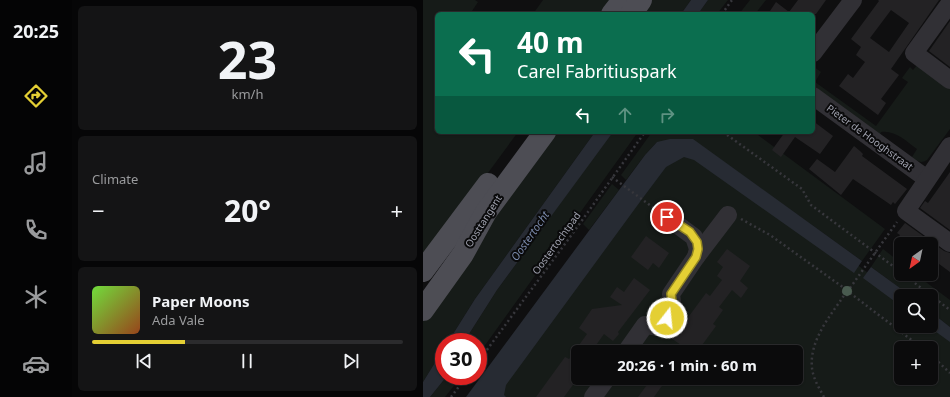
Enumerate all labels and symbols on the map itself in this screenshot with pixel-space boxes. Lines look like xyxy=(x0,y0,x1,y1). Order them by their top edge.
street label: Pieter de Hooghstraat xyxy=(824,101,916,173)
street label: Oosttangent xyxy=(461,192,505,250)
pin xyxy=(650,200,684,234)
water label: Oostertocht xyxy=(507,208,552,263)
street label: Oostertochtpad xyxy=(529,209,583,277)
north arrow xyxy=(894,237,938,281)
position arrow xyxy=(646,297,688,339)
speed limit sign: 30 xyxy=(435,333,487,385)

